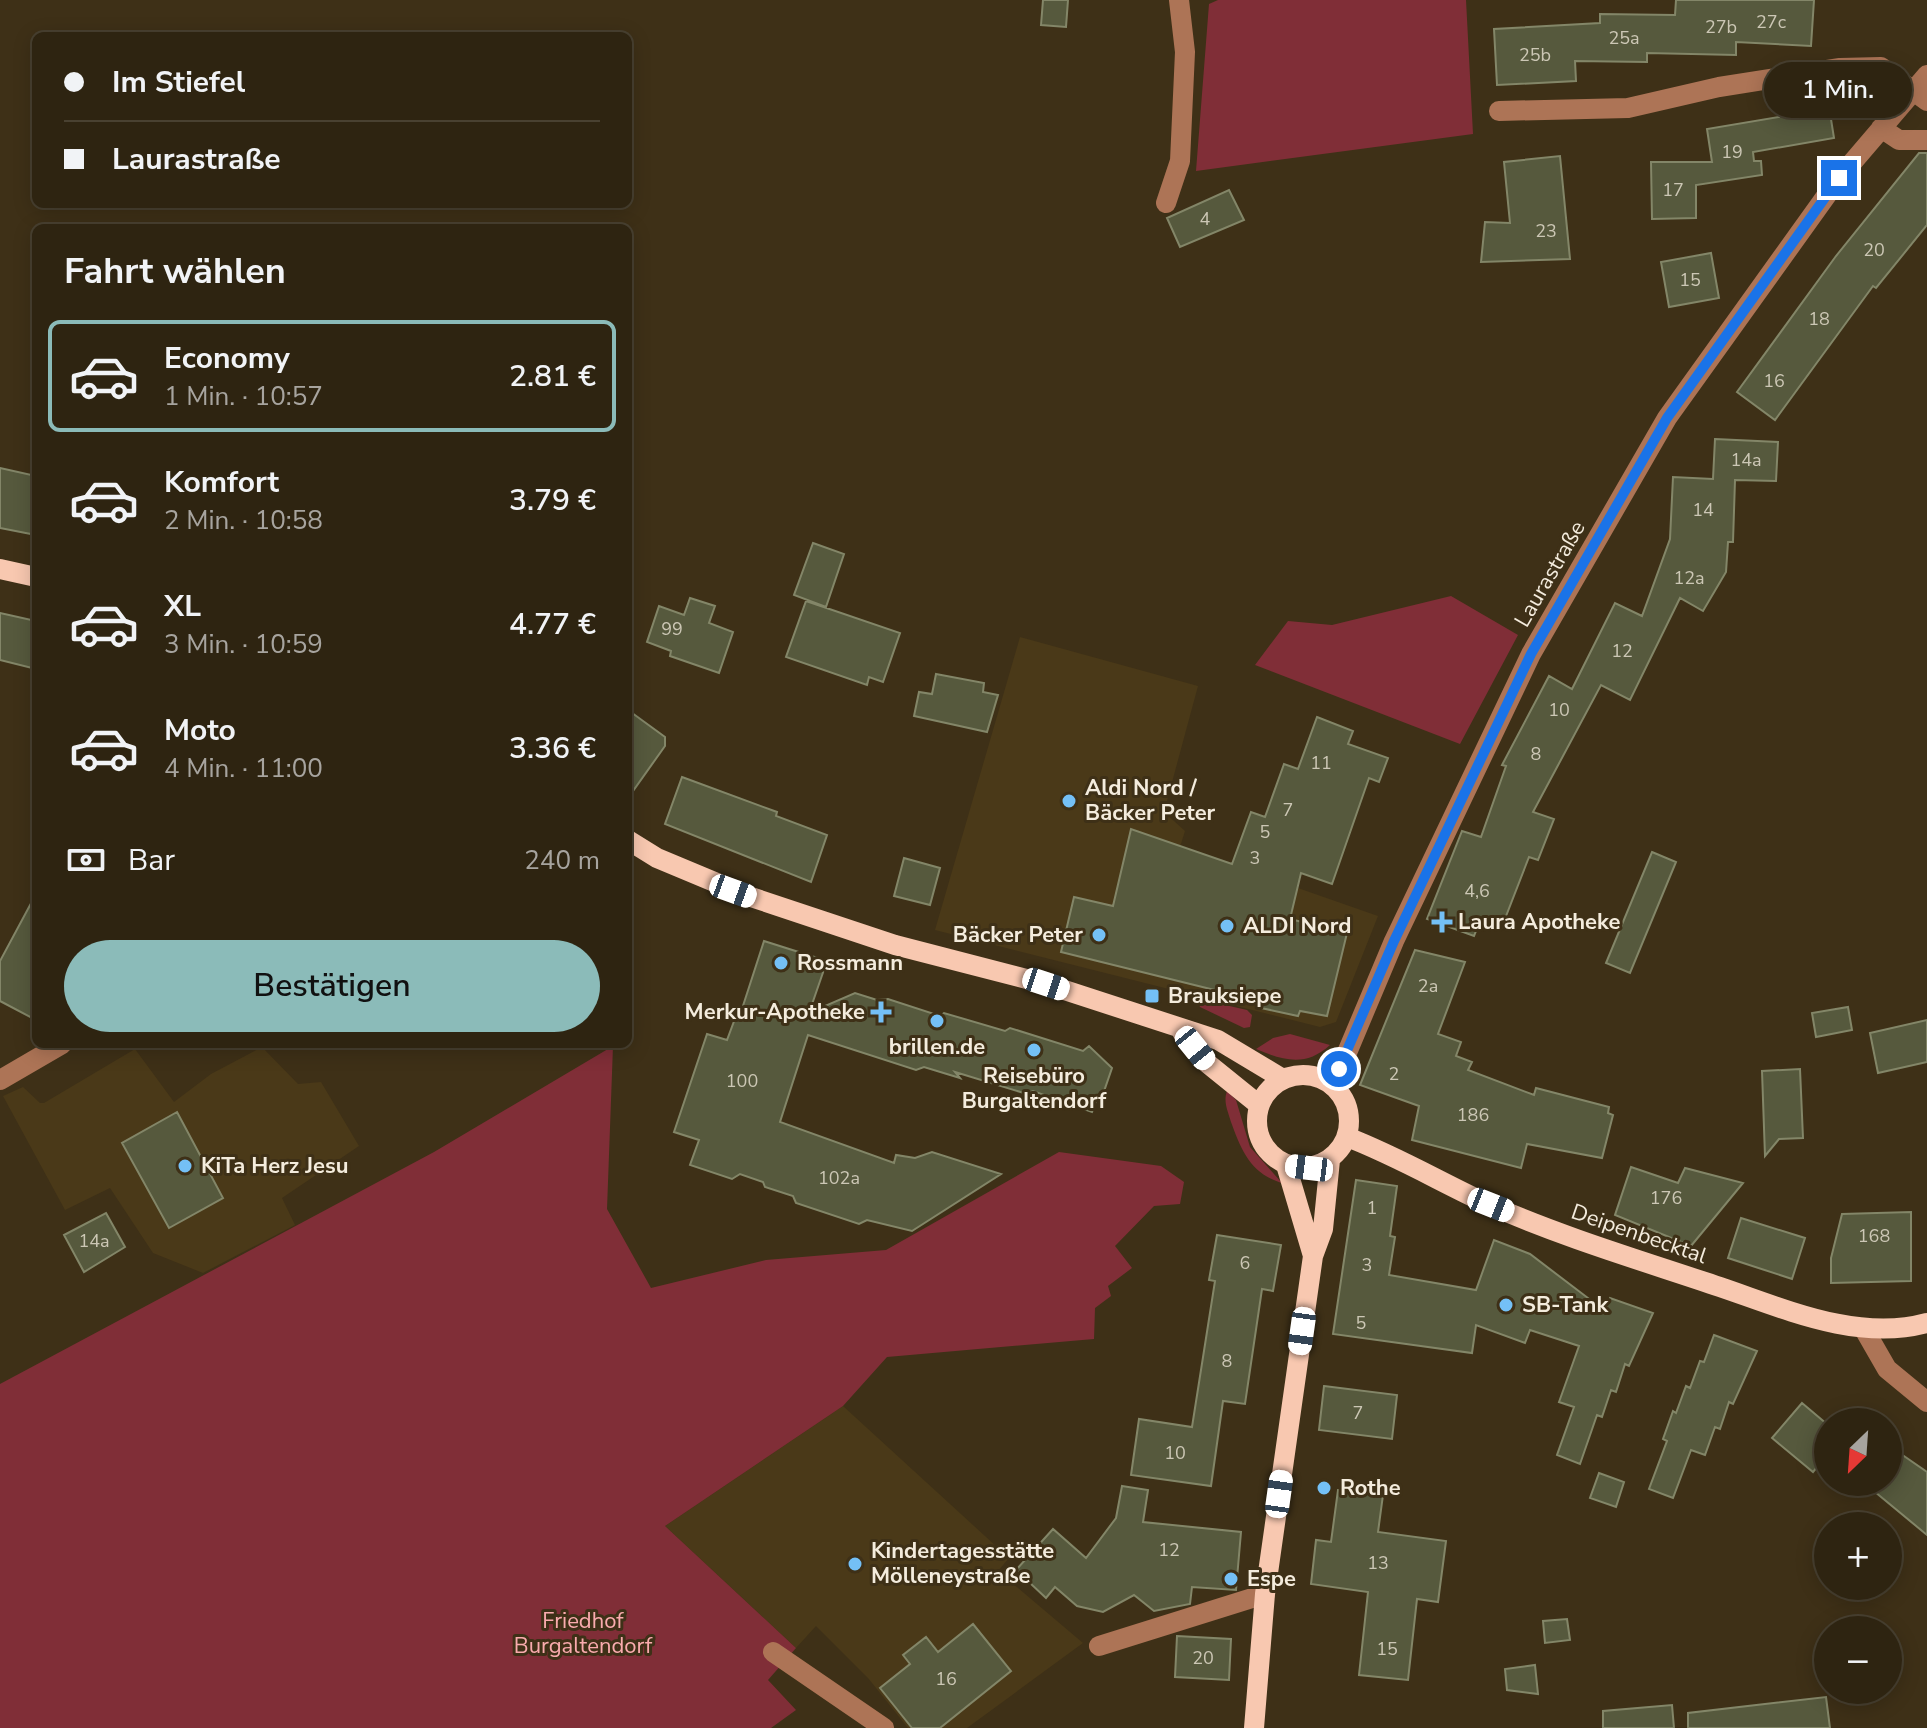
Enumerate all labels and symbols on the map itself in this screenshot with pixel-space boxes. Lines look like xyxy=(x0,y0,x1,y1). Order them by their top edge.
house number: 27c xyxy=(1756,10,1786,34)
house number: 27b xyxy=(1705,15,1737,39)
house number: 25a xyxy=(1608,26,1640,50)
house number: 25b xyxy=(1519,43,1551,67)
callout: 1 Min. xyxy=(1765,62,1913,118)
house number: 19 xyxy=(1721,140,1743,164)
route end xyxy=(1821,160,1857,196)
house number: 17 xyxy=(1662,178,1684,202)
house number: 4 xyxy=(1200,207,1211,231)
house number: 23 xyxy=(1535,219,1557,243)
house number: 20 xyxy=(1863,238,1885,262)
house number: 15 xyxy=(1679,268,1701,292)
house number: 18 xyxy=(1808,307,1830,331)
house number: 16 xyxy=(1763,369,1785,393)
house number: 14a xyxy=(1730,448,1762,472)
house number: 14 xyxy=(1692,498,1714,522)
street label: Laurastraße xyxy=(1507,515,1593,633)
house number: 12a xyxy=(1673,566,1705,590)
house number: 99 xyxy=(661,617,683,641)
house number: 12 xyxy=(1611,639,1633,663)
house number: 10 xyxy=(1548,698,1570,722)
house number: 8 xyxy=(1531,742,1541,766)
house number: 11 xyxy=(1310,751,1332,775)
place label: Aldi Nord / Bäcker Peter xyxy=(1085,773,1216,828)
marker: Aldi Nord / Bäcker Peter xyxy=(1060,792,1078,810)
house number: 7 xyxy=(1283,798,1293,822)
house number: 5 xyxy=(1260,820,1270,844)
house number: 3 xyxy=(1250,846,1260,870)
car xyxy=(706,872,760,910)
house number: 4,6 xyxy=(1464,879,1490,903)
place label: Laura Apotheke xyxy=(1458,907,1621,937)
place label: ALDI Nord xyxy=(1243,911,1351,941)
marker: Laura Apotheke xyxy=(1433,913,1451,931)
marker: ALDI Nord xyxy=(1218,917,1236,935)
place label: Bäcker Peter xyxy=(953,920,1083,950)
marker: Bäcker Peter xyxy=(1090,926,1108,944)
place label: Rossmann xyxy=(797,948,903,978)
marker: Rossmann xyxy=(772,954,790,972)
car xyxy=(1019,965,1073,1003)
house number: 2a xyxy=(1418,974,1438,998)
place label: Brauksiepe xyxy=(1168,981,1282,1011)
marker: Brauksiepe xyxy=(1143,987,1161,1005)
place label: Merkur-Apotheke xyxy=(685,997,865,1027)
marker: Merkur-Apotheke xyxy=(872,1003,890,1021)
marker: brillen.de xyxy=(928,1012,946,1030)
car xyxy=(1171,1022,1219,1074)
place label: brillen.de xyxy=(889,1032,985,1062)
marker: Reisebüro Burgaltendorf xyxy=(1025,1041,1043,1059)
route start xyxy=(1321,1051,1357,1087)
place label: Reisebüro Burgaltendorf xyxy=(962,1061,1107,1116)
house number: 2 xyxy=(1389,1062,1399,1086)
house number: 100 xyxy=(726,1069,758,1093)
house number: 186 xyxy=(1457,1103,1489,1127)
place label: KiTa Herz Jesu xyxy=(201,1151,348,1181)
car xyxy=(1284,1153,1334,1183)
marker: KiTa Herz Jesu xyxy=(176,1157,194,1175)
house number: 102a xyxy=(818,1166,860,1190)
car xyxy=(1464,1185,1518,1225)
house number: 176 xyxy=(1650,1186,1682,1210)
house number: 1 xyxy=(1367,1196,1377,1220)
street label: Deipenbecktal xyxy=(1567,1197,1711,1271)
house number: 168 xyxy=(1858,1224,1890,1248)
house number: 14a xyxy=(78,1229,110,1253)
house number: 6 xyxy=(1240,1251,1250,1275)
house number: 3 xyxy=(1362,1253,1372,1277)
place label: SB-Tank xyxy=(1522,1290,1609,1320)
marker: SB-Tank xyxy=(1497,1296,1515,1314)
car xyxy=(1287,1306,1317,1356)
house number: 5 xyxy=(1356,1311,1366,1335)
house number: 8 xyxy=(1222,1349,1232,1373)
house number: 7 xyxy=(1353,1401,1363,1425)
north arrow xyxy=(1814,1408,1902,1496)
house number: 10 xyxy=(1164,1441,1186,1465)
car xyxy=(1264,1469,1294,1519)
place label: Rothe xyxy=(1340,1473,1401,1503)
marker: Rothe xyxy=(1315,1479,1333,1497)
place label: Kindertagesstätte Mölleneystraße xyxy=(871,1536,1054,1591)
house number: 12 xyxy=(1158,1538,1180,1562)
house number: 13 xyxy=(1367,1551,1389,1575)
marker: Kindertagesstätte Mölleneystraße xyxy=(846,1555,864,1573)
place label: Espe xyxy=(1247,1564,1296,1594)
marker: Espe xyxy=(1222,1570,1240,1588)
park label: Friedhof Burgaltendorf xyxy=(514,1606,653,1661)
house number: 15 xyxy=(1376,1637,1398,1661)
house number: 20 xyxy=(1192,1646,1214,1670)
house number: 16 xyxy=(935,1667,957,1691)

